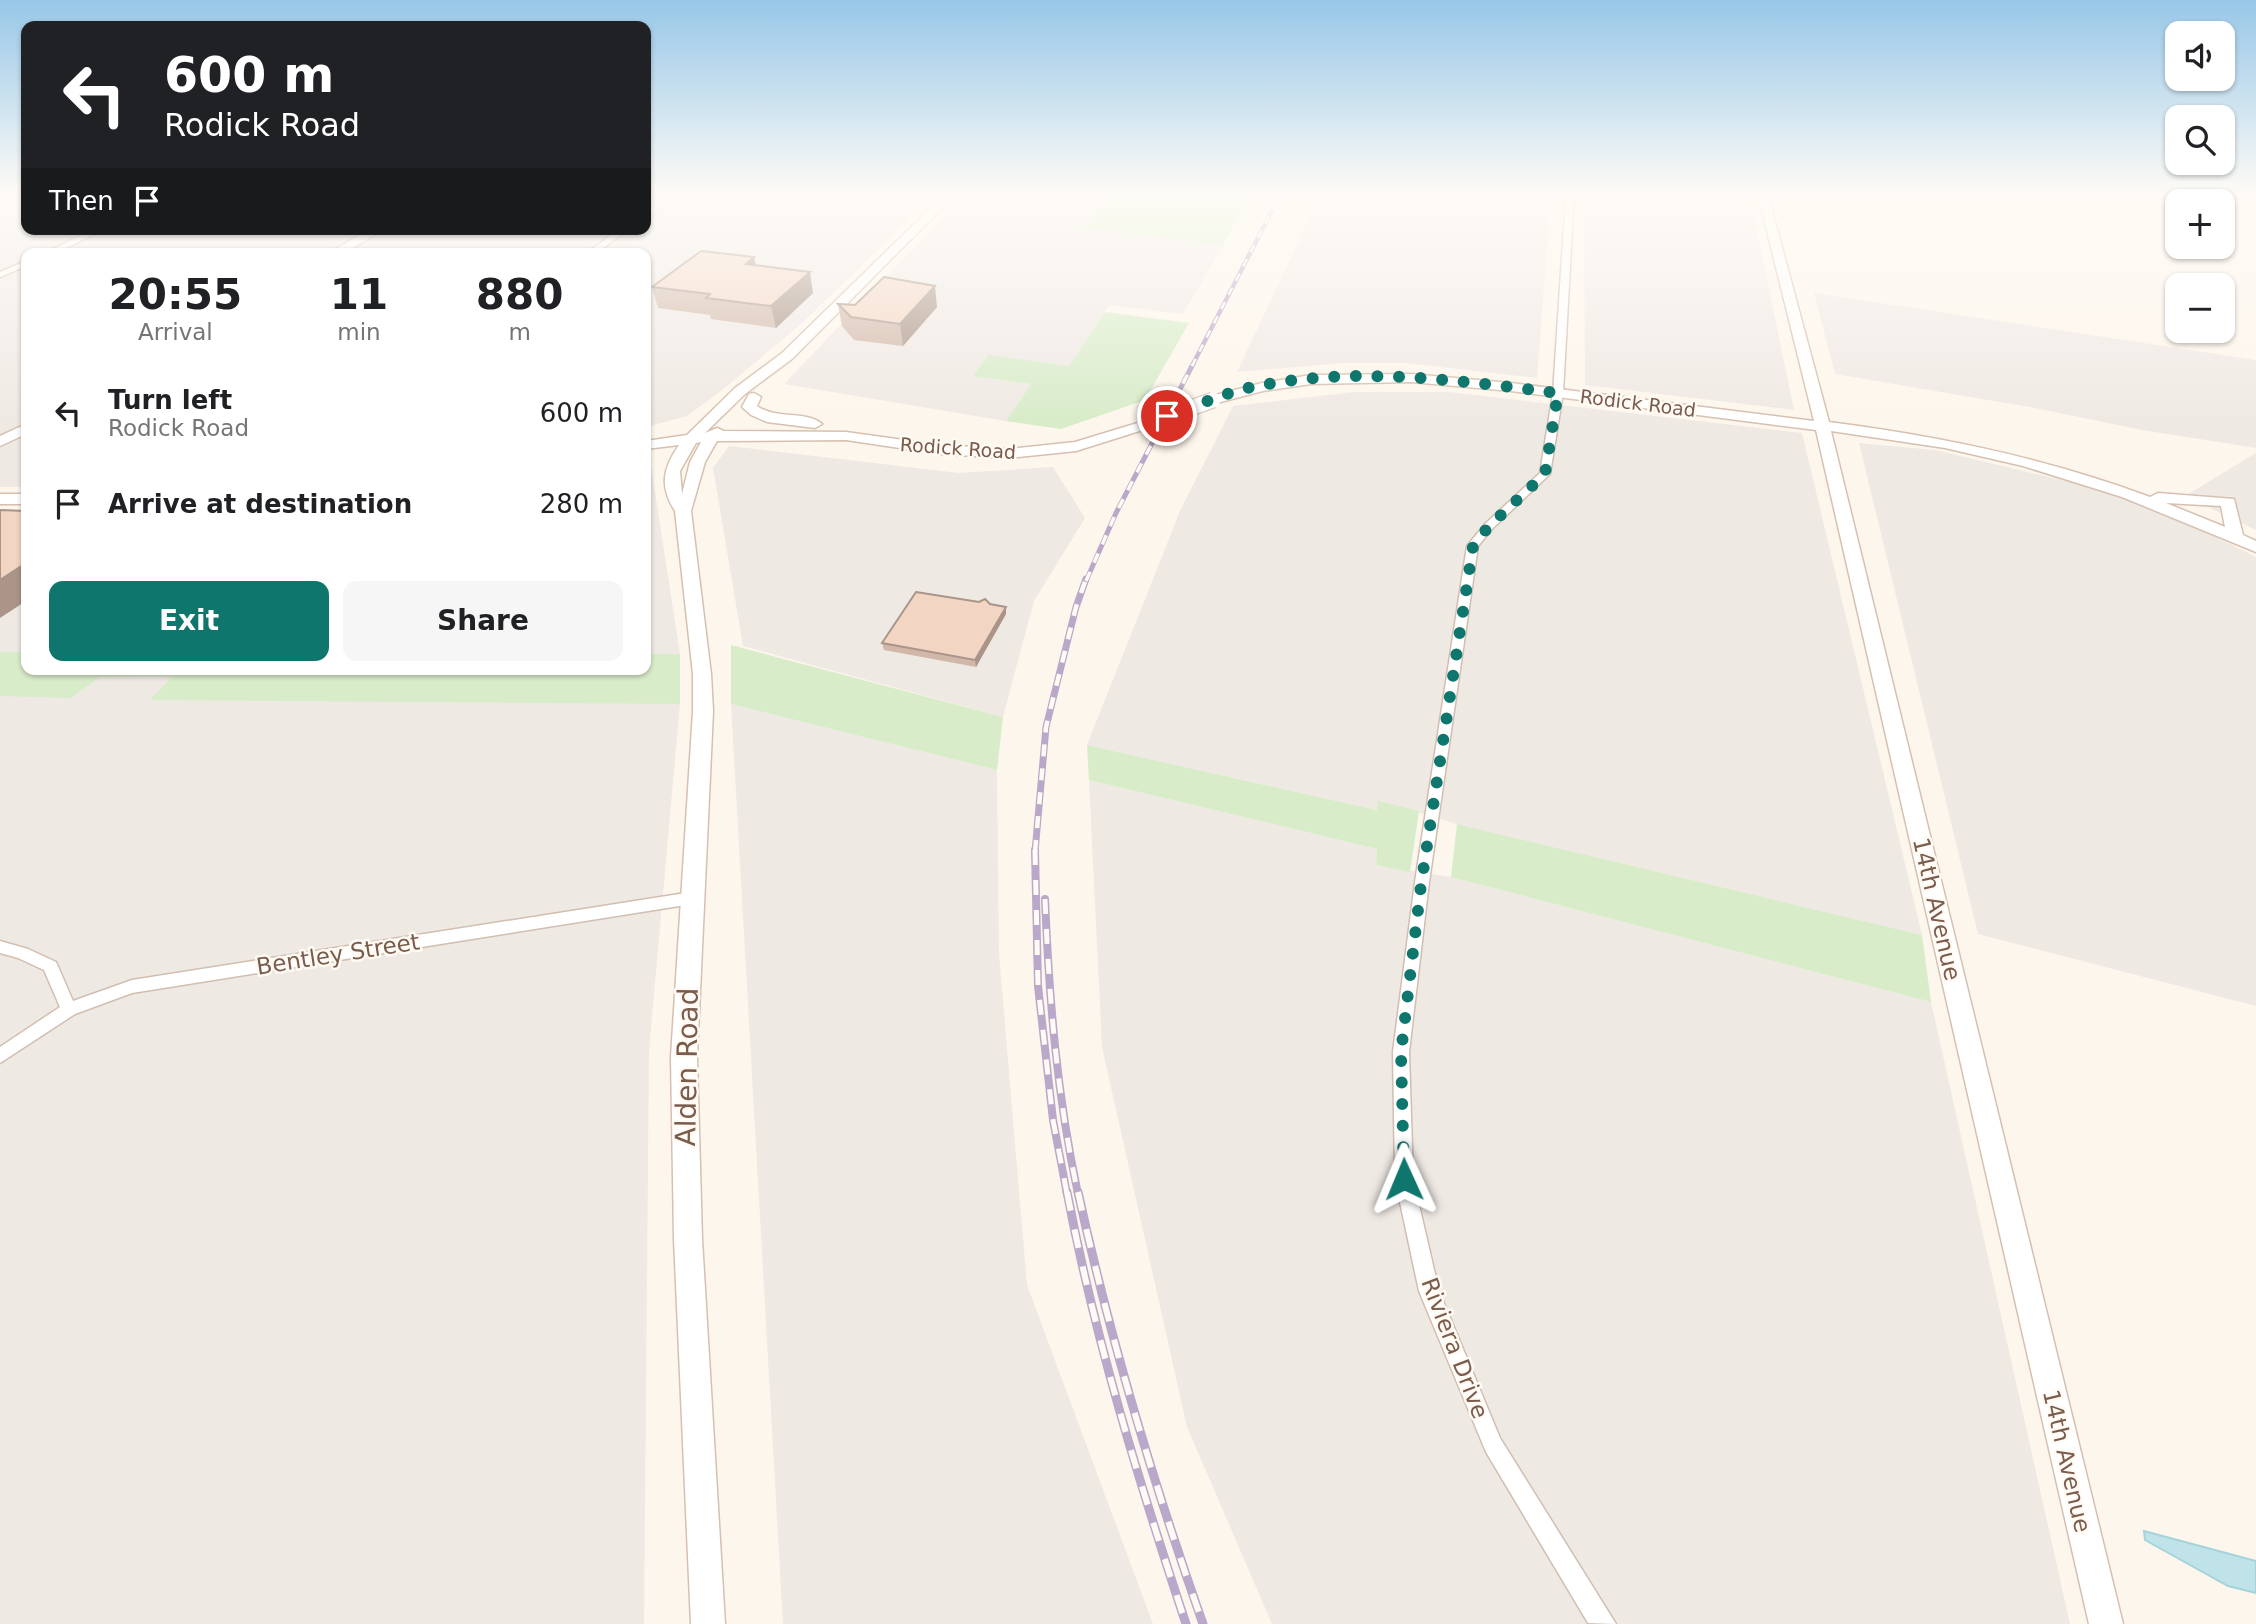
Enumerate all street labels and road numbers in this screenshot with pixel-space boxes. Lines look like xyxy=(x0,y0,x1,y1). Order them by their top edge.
street label: Rodick Road xyxy=(1579,385,1697,421)
street label: Rodick Road xyxy=(899,433,1017,463)
street label: 14th Avenue xyxy=(1908,835,1966,983)
street label: Bentley Street xyxy=(255,928,421,980)
street label: Alden Road xyxy=(669,987,705,1147)
street label: Riviera Drive xyxy=(1416,1274,1494,1422)
street label: 14th Avenue xyxy=(2038,1387,2096,1535)

